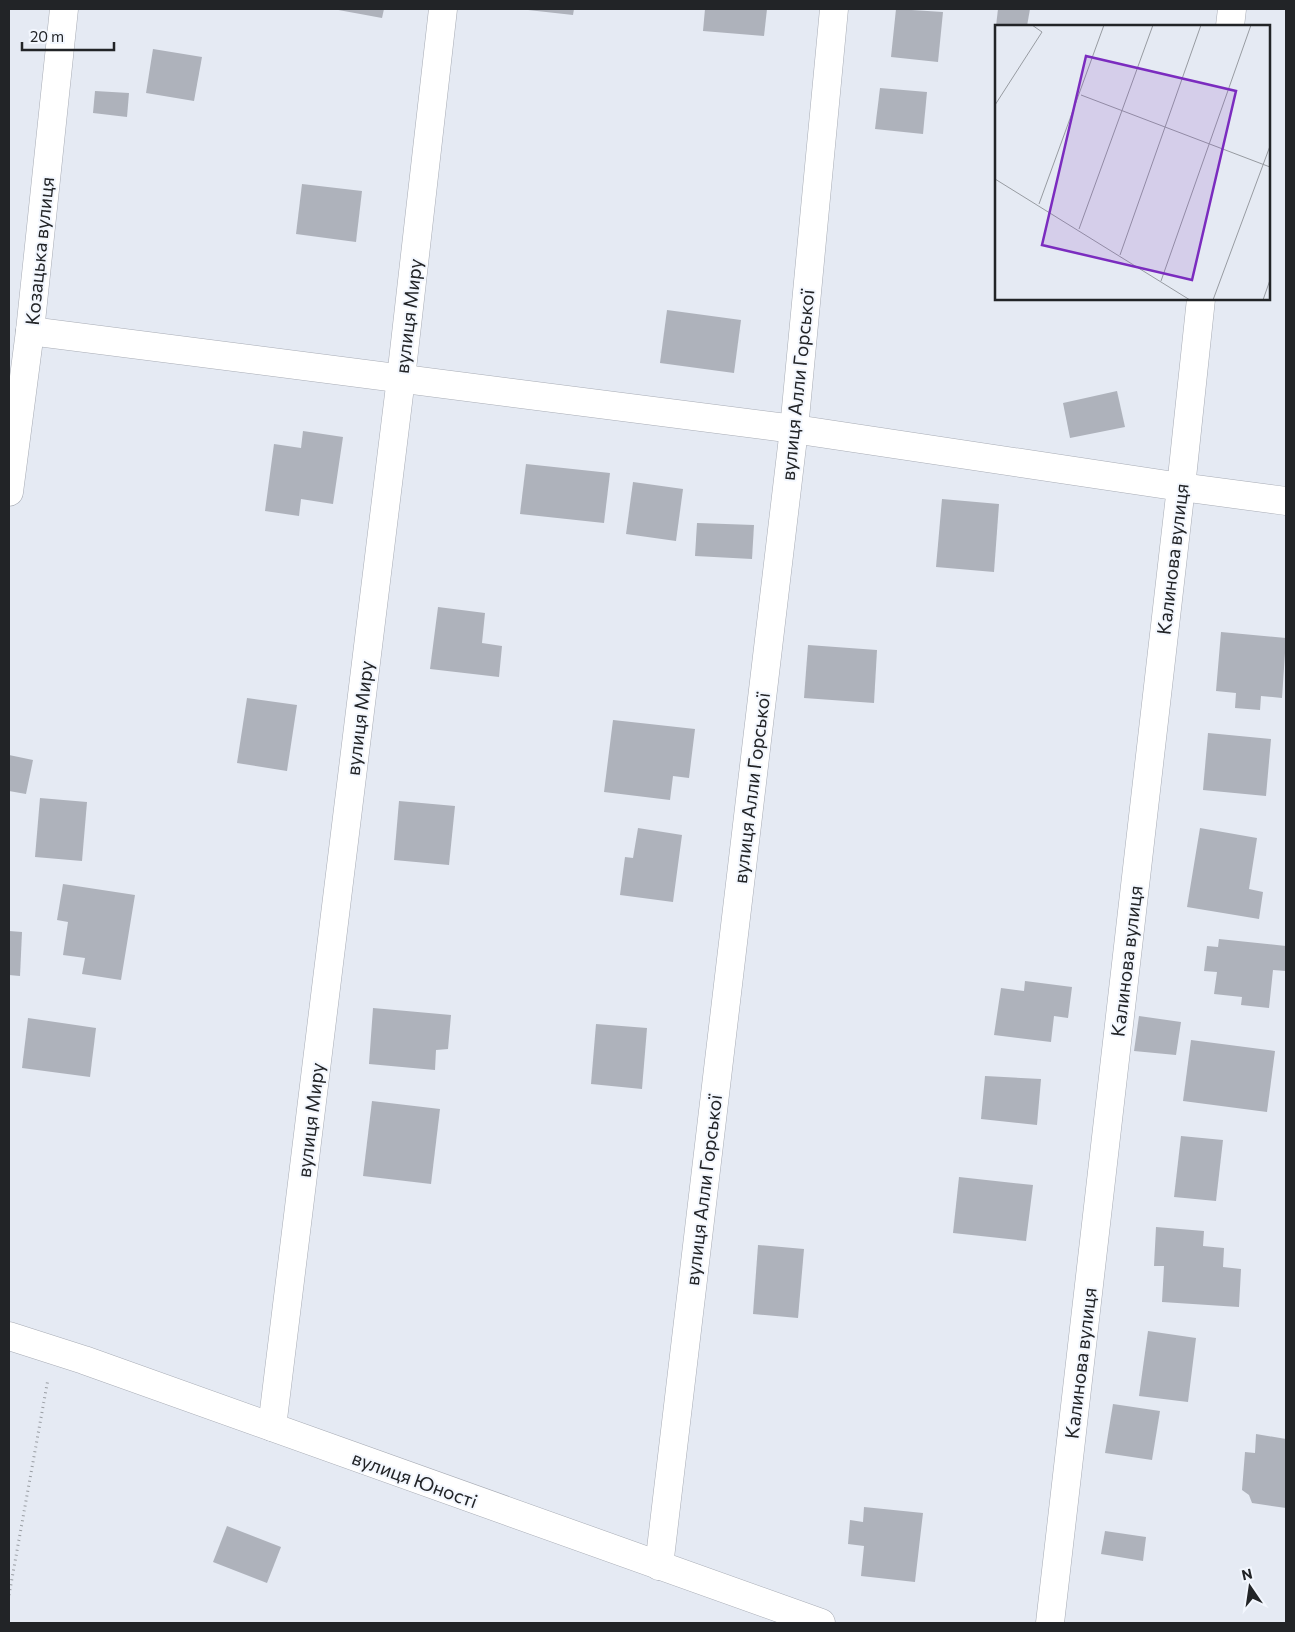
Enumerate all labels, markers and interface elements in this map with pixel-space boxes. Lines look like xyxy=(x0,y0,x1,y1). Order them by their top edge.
scale bar xyxy=(22,20,115,52)
inset map xyxy=(995,25,1270,300)
text: 20 m xyxy=(30,27,64,45)
street label: Козацька вулиця xyxy=(20,176,58,326)
street label: вулиця Миру xyxy=(390,257,426,375)
street label: вулиця Алли Горської xyxy=(776,287,819,482)
street label: Калинова вулиця xyxy=(1151,482,1193,636)
street label: вулиця Миру xyxy=(341,659,377,777)
street label: вулиця Алли Горської xyxy=(728,690,774,885)
street label: Калинова вулиця xyxy=(1105,884,1147,1038)
street label: вулиця Миру xyxy=(292,1061,328,1179)
street label: вулиця Алли Горської xyxy=(680,1092,726,1287)
street label: Калинова вулиця xyxy=(1059,1286,1101,1440)
street label: вулиця Юності xyxy=(349,1446,481,1512)
north arrow xyxy=(1225,1562,1275,1612)
text: N xyxy=(1240,1564,1254,1583)

